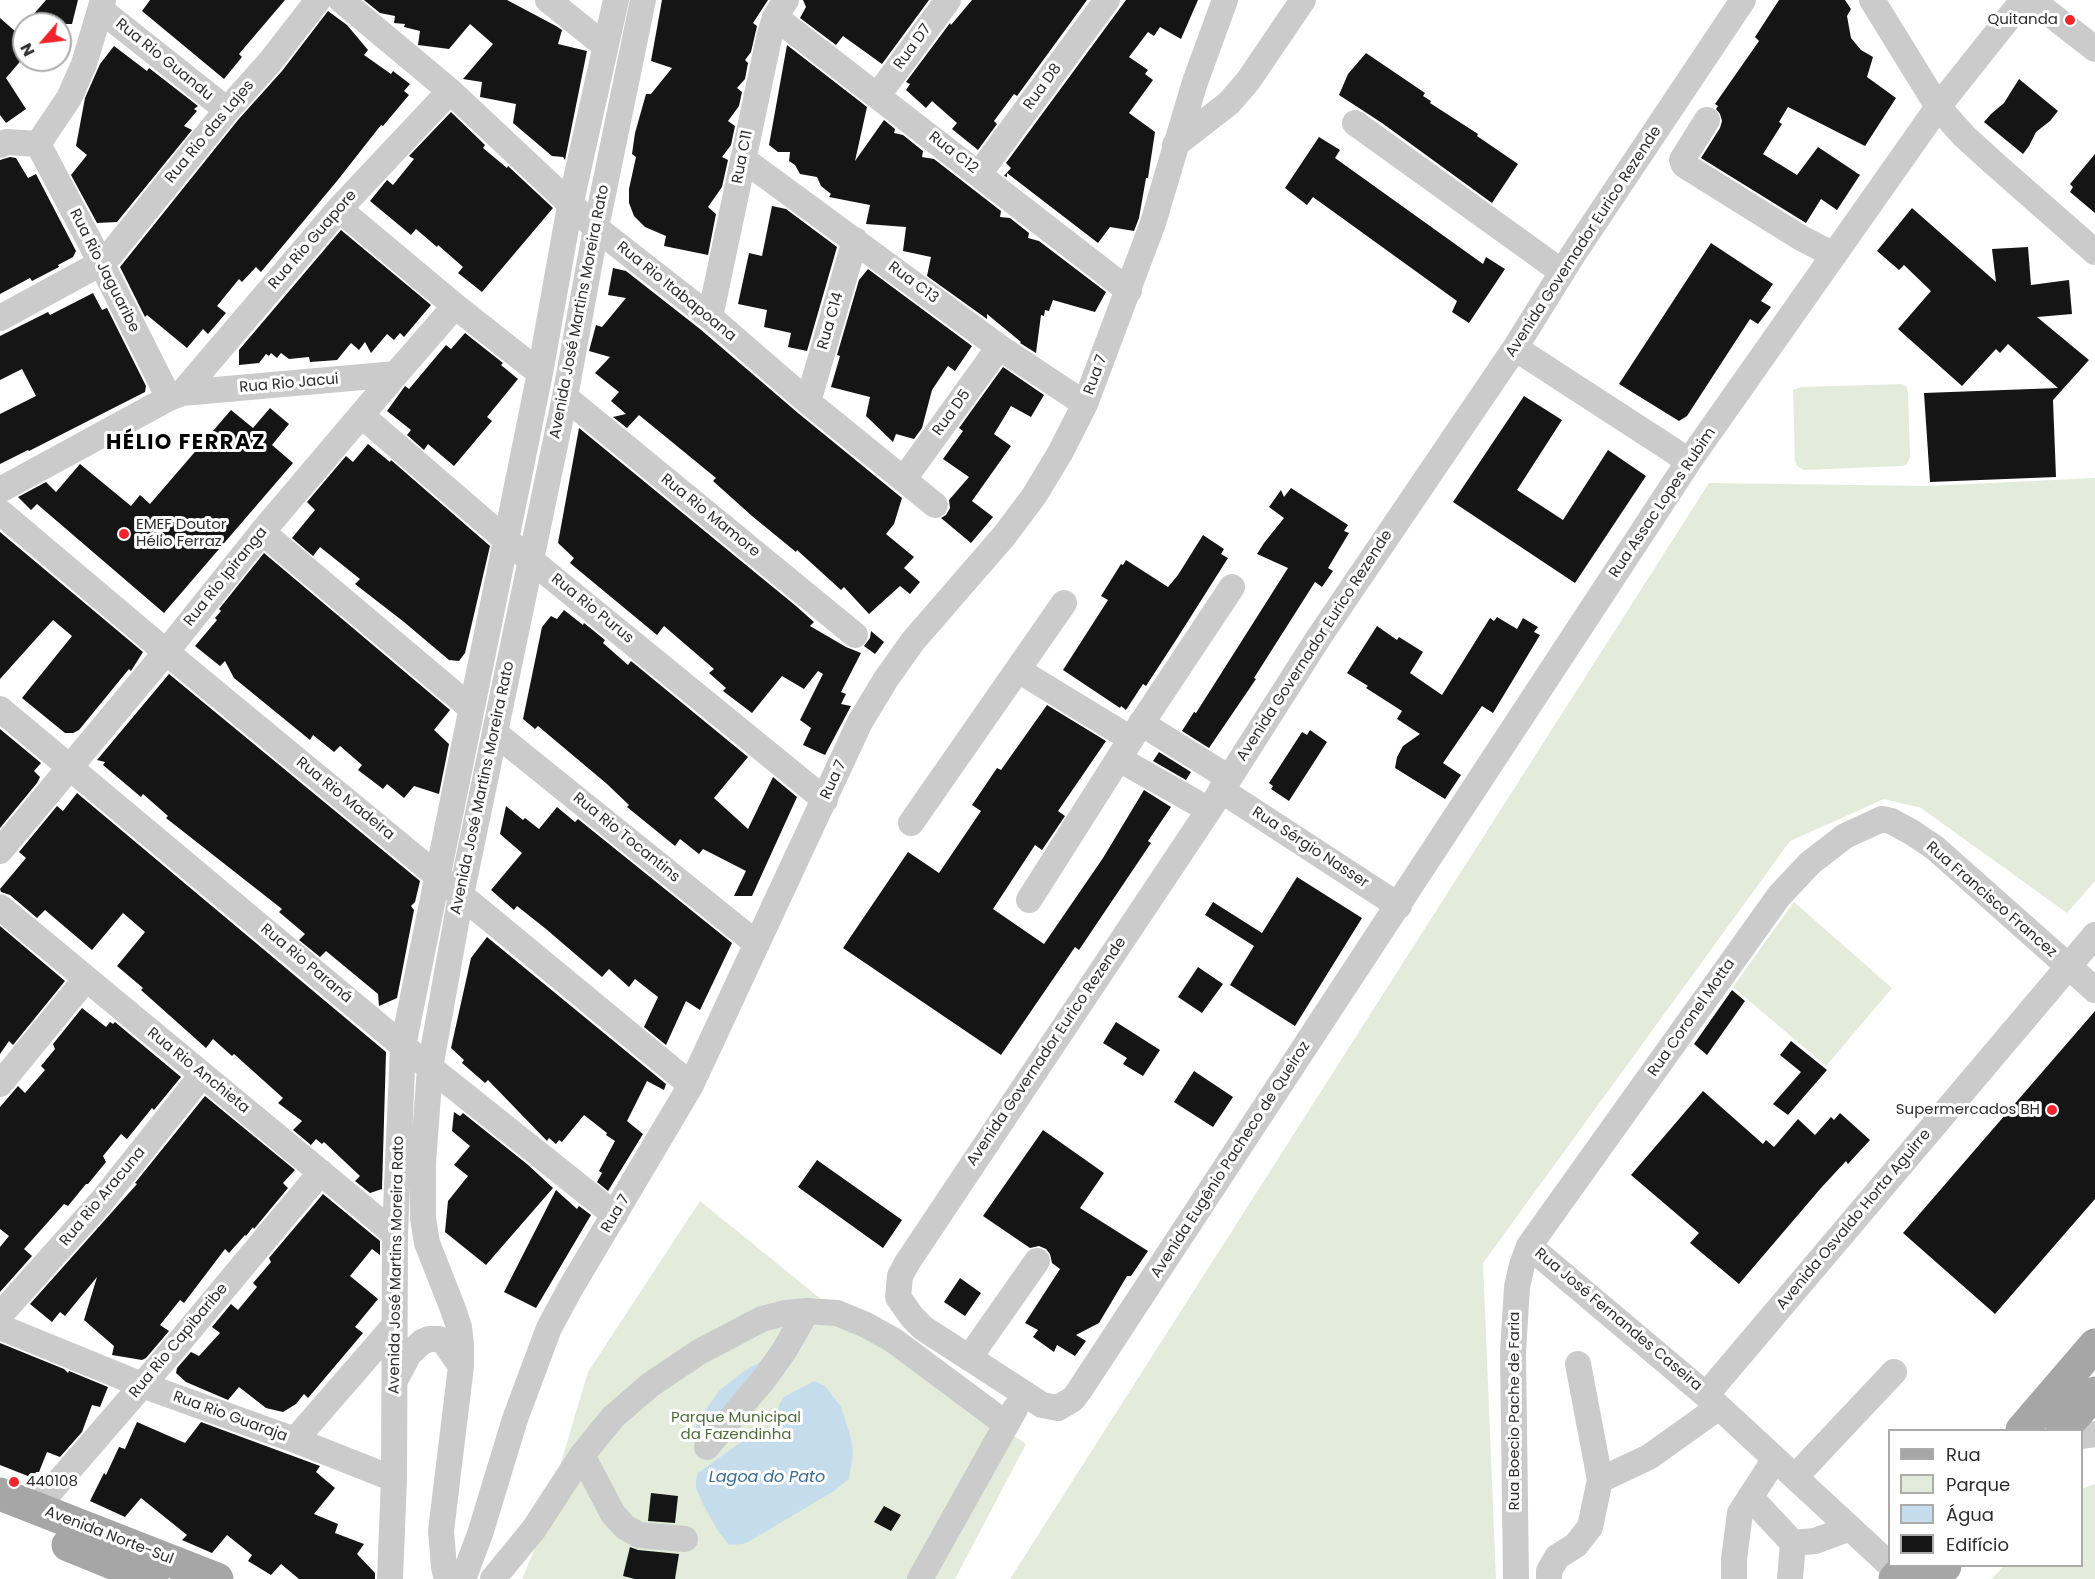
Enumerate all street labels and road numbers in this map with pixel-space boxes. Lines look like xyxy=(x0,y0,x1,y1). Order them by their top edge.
street label: Rua Rio Guandu xyxy=(112,15,216,105)
street label: Rua D7 xyxy=(891,21,935,73)
street label: Rua D8 xyxy=(1020,60,1066,114)
street label: Rua Rio das Lajes xyxy=(162,77,258,187)
street label: Avenida Governador Eurico Rezende xyxy=(1502,123,1666,361)
street label: Rua C12 xyxy=(925,128,981,178)
street label: Rua C11 xyxy=(729,129,757,185)
street label: Avenida José Martins Moreira Rato xyxy=(547,183,613,441)
street label: Rua Rio Guapore xyxy=(265,187,361,293)
street label: Rua Rio Jaguaribe xyxy=(65,206,143,336)
street label: Rua Rio Itabapoana xyxy=(613,238,739,346)
street label: Rua C13 xyxy=(884,258,942,308)
street label: Rua C14 xyxy=(814,290,848,352)
street label: Rua 7 xyxy=(1081,353,1111,397)
street label: Rua Rio Jacui xyxy=(239,371,339,397)
street label: Rua D5 xyxy=(929,386,975,440)
street label: Rua Assac Lopes Rubim xyxy=(1606,424,1720,582)
street label: Rua Rio Mamore xyxy=(657,471,763,561)
street label: Rua Rio Ipiranga xyxy=(180,524,272,630)
street label: Avenida Governador Eurico Rezende xyxy=(1233,527,1397,765)
street label: Rua Rio Purus xyxy=(547,570,637,648)
street label: Avenida José Martins Moreira Rato xyxy=(447,660,519,916)
street label: Rua Rio Madeira xyxy=(292,754,398,844)
street label: Rua 7 xyxy=(817,758,851,802)
street label: Rua Rio Tocantins xyxy=(569,789,683,887)
street label: Rua Sérgio Nasser xyxy=(1248,804,1372,892)
street label: Rua Francisco Francez xyxy=(1922,838,2060,962)
street label: Rua Rio Paraná xyxy=(257,921,355,1007)
street label: Avenida Governador Eurico Rezende xyxy=(964,934,1130,1170)
street label: Rua Coronel Motta xyxy=(1645,956,1739,1080)
street label: Rua Rio Anchieta xyxy=(143,1024,253,1118)
street label: Avenida Eugênio Pacheco de Queiroz xyxy=(1148,1038,1314,1282)
street label: Avenida Osvaldo Horta Aguirre xyxy=(1773,1126,1935,1314)
street label: Avenida José Martins Moreira Rato xyxy=(386,1136,408,1394)
street label: Rua Rio Aracuna xyxy=(56,1144,150,1250)
street label: Rua 7 xyxy=(598,1192,634,1236)
street label: Rua José Fernandes Caseira xyxy=(1531,1245,1705,1395)
street label: Rua Rio Capibaribe xyxy=(126,1280,232,1402)
street label: Rua Boecio Pache de Faria xyxy=(1506,1312,1524,1510)
street label: Rua Rio Guaraja xyxy=(170,1388,290,1446)
street label: Avenida Norte-Sul xyxy=(42,1503,176,1569)

